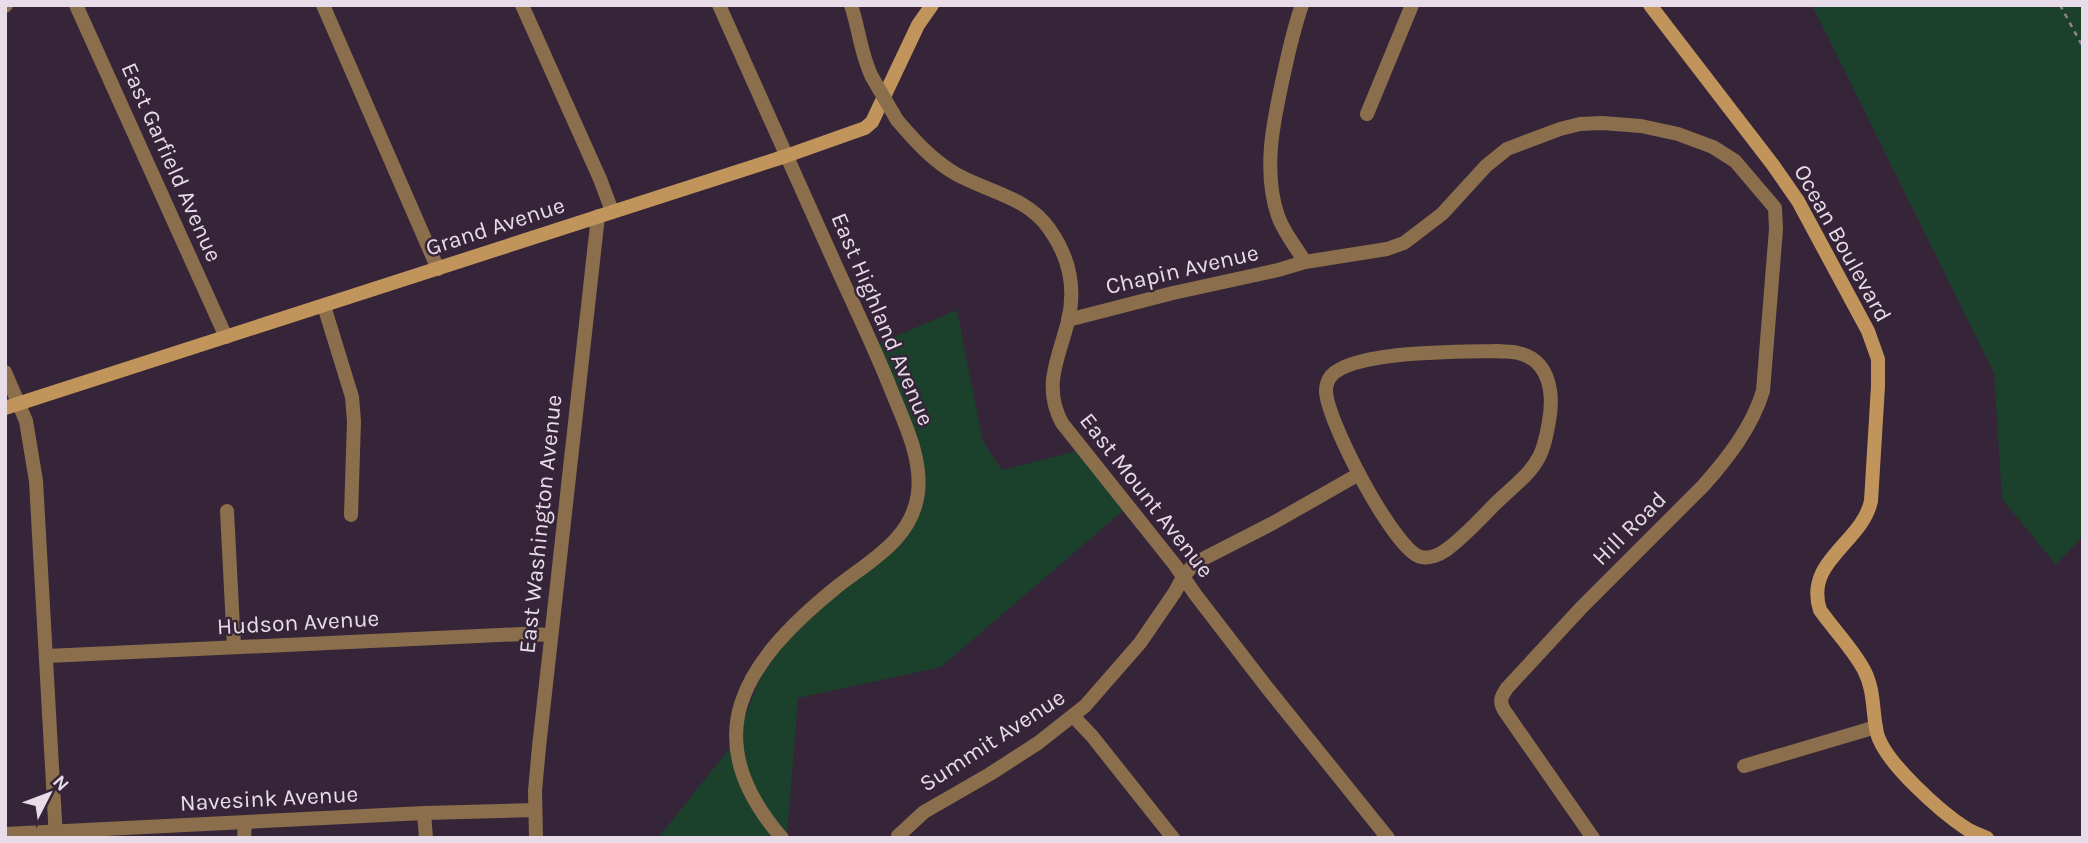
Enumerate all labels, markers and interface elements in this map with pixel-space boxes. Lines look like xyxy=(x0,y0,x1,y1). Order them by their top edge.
street label: East Garfield Avenue xyxy=(115,58,228,266)
street label: Ocean Boulevard xyxy=(1788,160,1897,327)
street label: Grand Avenue xyxy=(422,191,568,262)
street label: East Highland Avenue xyxy=(825,209,940,430)
street label: Chapin Avenue xyxy=(1103,239,1261,300)
street label: East Washington Avenue xyxy=(513,393,568,655)
street label: East Mount Avenue xyxy=(1074,408,1219,583)
street label: Hill Road xyxy=(1587,486,1672,571)
street label: Hudson Avenue xyxy=(216,605,380,640)
street label: Summit Avenue xyxy=(915,683,1070,797)
north arrow xyxy=(14,759,84,829)
text: N xyxy=(48,771,74,796)
street label: Navesink Avenue xyxy=(179,780,359,817)

